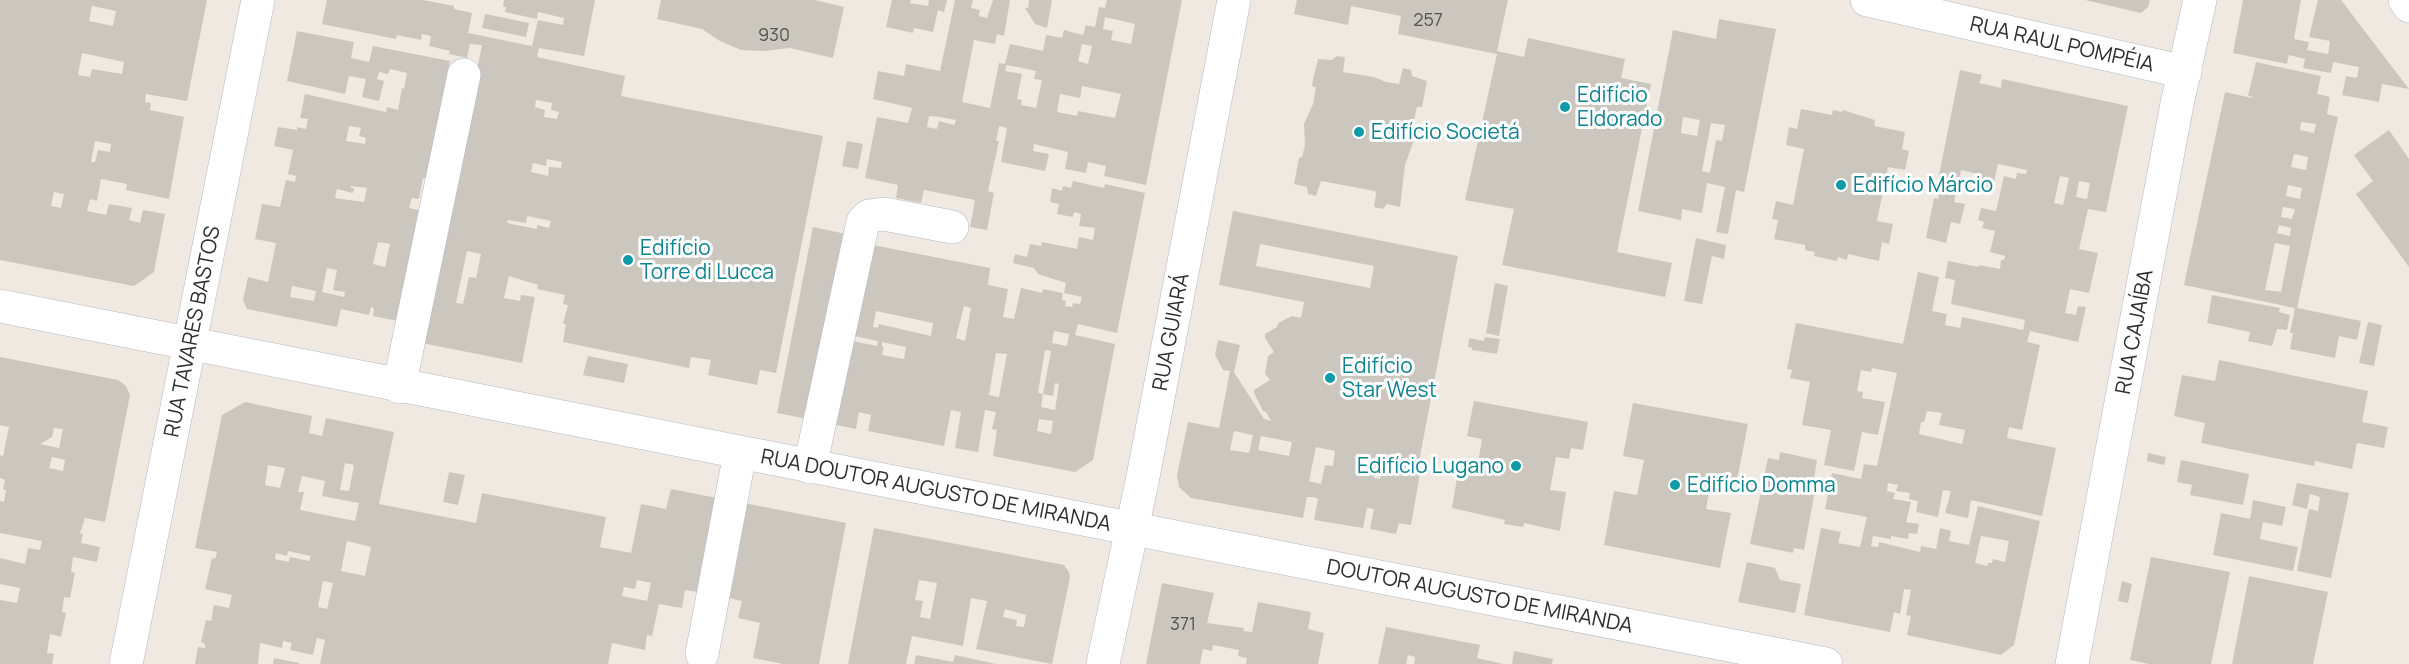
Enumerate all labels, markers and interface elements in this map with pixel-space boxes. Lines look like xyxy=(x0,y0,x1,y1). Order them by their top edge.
house number: 257 xyxy=(1413,7,1443,31)
street label: RUA RAUL POMPÉIA xyxy=(1967,9,2157,78)
house number: 930 xyxy=(758,22,790,46)
place label: Edifício Eldorado xyxy=(1577,80,1662,132)
marker: Edifício Eldorado xyxy=(1558,100,1572,114)
place label: Edifício Societá xyxy=(1371,117,1520,145)
marker: Edifício Societá xyxy=(1352,125,1366,139)
place label: Edifício Márcio xyxy=(1853,170,1993,198)
marker: Edifício Márcio xyxy=(1834,178,1848,192)
street label: RUA TAVARES BASTOS xyxy=(156,223,226,439)
place label: Edifício Torre di Lucca xyxy=(640,233,774,285)
marker: Edifício Torre di Lucca xyxy=(621,253,635,267)
street label: RUA CAJAÍBA xyxy=(2108,267,2159,396)
street label: RUA GUIARÁ xyxy=(1145,270,1195,393)
place label: Edifício Star West xyxy=(1342,351,1437,403)
marker: Edifício Star West xyxy=(1323,371,1337,385)
street label: RUA DOUTOR AUGUSTO DE MIRANDA xyxy=(759,441,1114,537)
place label: Edifício Lugano xyxy=(1357,451,1504,479)
marker: Edifício Lugano xyxy=(1509,459,1523,473)
place label: Edifício Domma xyxy=(1687,470,1836,498)
marker: Edifício Domma xyxy=(1668,478,1682,492)
street label: DOUTOR AUGUSTO DE MIRANDA xyxy=(1324,552,1636,639)
house number: 371 xyxy=(1170,611,1196,635)

